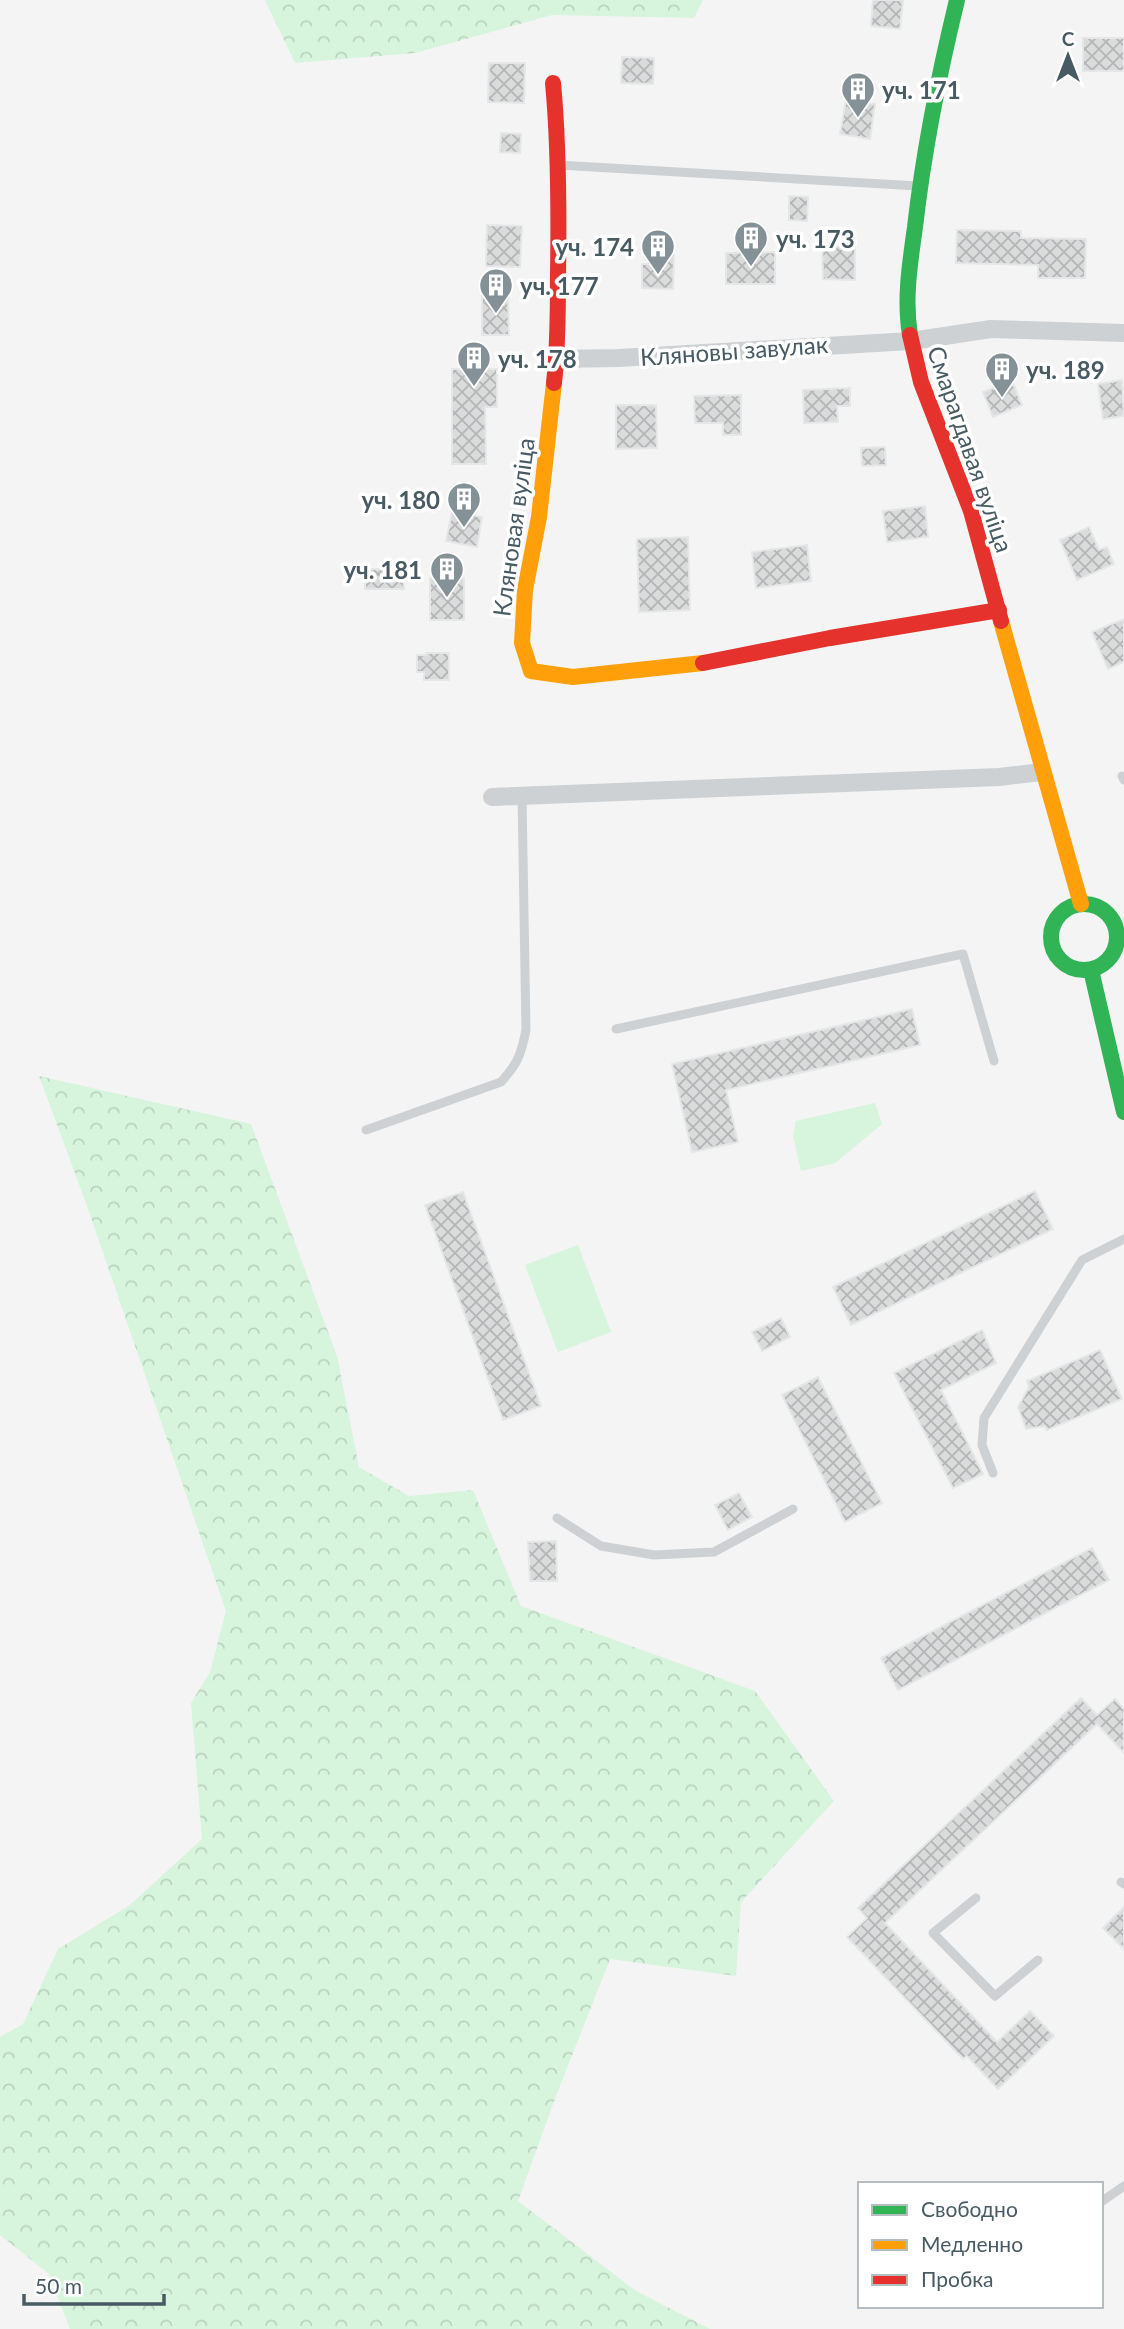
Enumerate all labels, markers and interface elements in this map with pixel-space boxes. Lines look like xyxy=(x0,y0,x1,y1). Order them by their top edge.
north arrow xyxy=(1033,21,1103,91)
text: С xyxy=(1062,27,1075,50)
building icon: уч. 171 xyxy=(839,70,877,119)
place label: уч. 171 xyxy=(882,75,961,104)
building icon: уч. 173 xyxy=(732,219,770,268)
place label: уч. 173 xyxy=(776,224,855,253)
building icon: уч. 174 xyxy=(639,227,677,276)
place label: уч. 174 xyxy=(555,232,634,261)
building icon: уч. 177 xyxy=(477,266,515,315)
place label: уч. 177 xyxy=(520,271,599,300)
street label: Кляновы завулак xyxy=(639,329,830,371)
building icon: уч. 178 xyxy=(455,339,493,388)
street label: Смарагдавая вуліца xyxy=(922,342,1020,556)
place label: уч. 178 xyxy=(498,344,577,373)
building icon: уч. 189 xyxy=(983,350,1021,399)
place label: уч. 189 xyxy=(1026,355,1105,384)
street label: Кляновая вуліца xyxy=(486,436,540,618)
building icon: уч. 180 xyxy=(445,480,483,529)
place label: уч. 180 xyxy=(361,485,440,514)
building icon: уч. 181 xyxy=(428,550,466,599)
place label: уч. 181 xyxy=(343,555,422,584)
legend xyxy=(858,2182,1103,2308)
text: Свободно xyxy=(921,2196,1018,2221)
text: Медленно xyxy=(921,2231,1023,2256)
scale bar xyxy=(24,2262,164,2306)
text: Пробка xyxy=(921,2266,994,2291)
text: 50 m xyxy=(35,2273,82,2298)

